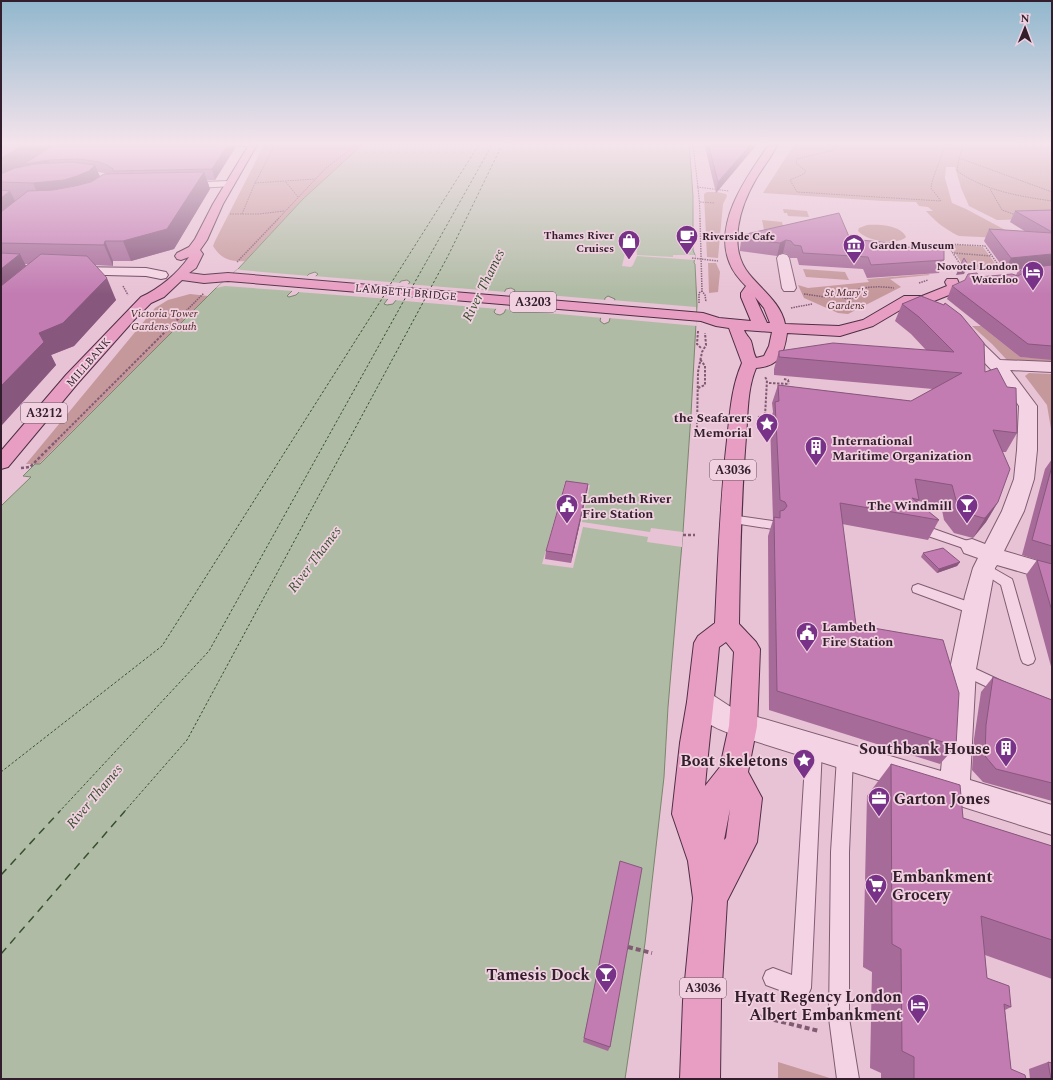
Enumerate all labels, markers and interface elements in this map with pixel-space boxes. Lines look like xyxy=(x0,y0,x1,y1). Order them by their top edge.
north arrow xyxy=(1005,8,1045,48)
text: N xyxy=(1021,10,1030,27)
cafe icon: Riverside Cafe xyxy=(674,223,700,256)
place label: Thames River Cruises xyxy=(544,227,614,257)
shop icon: Thames River Cruises xyxy=(616,228,642,261)
place label: Riverside Cafe xyxy=(702,228,776,245)
museum icon: Garden Museum xyxy=(841,232,867,265)
place label: Garden Museum xyxy=(870,237,954,254)
water label: River Thames xyxy=(457,245,510,325)
place label: Novotel London Waterloo xyxy=(937,258,1018,288)
hotel icon: Novotel London Waterloo xyxy=(1020,259,1046,292)
street label: LAMBETH BRIDGE xyxy=(354,280,458,305)
park label: St Mary's Gardens xyxy=(825,284,867,314)
road number: A3203 xyxy=(510,292,556,312)
park label: Victoria Tower Gardens South xyxy=(130,305,198,335)
street label: MILLBANK xyxy=(62,334,115,391)
road number: A3212 xyxy=(21,403,67,423)
place label: the Seafarers Memorial xyxy=(674,408,752,443)
place icon: the Seafarers Memorial xyxy=(754,411,780,444)
place label: International Maritime Organization xyxy=(832,431,972,466)
building icon: International Maritime Organization xyxy=(803,434,829,467)
road number: A3036 xyxy=(710,460,756,480)
place label: Lambeth River Fire Station xyxy=(582,489,672,524)
public building icon: Lambeth River Fire Station xyxy=(554,492,580,525)
bar icon: The Windmill xyxy=(954,492,980,525)
place label: The Windmill xyxy=(867,496,952,516)
water label: River Thames xyxy=(282,522,346,597)
place label: Lambeth Fire Station xyxy=(822,617,893,652)
public building icon: Lambeth Fire Station xyxy=(794,620,820,653)
building icon: Southbank House xyxy=(993,735,1019,768)
place label: Southbank House xyxy=(859,737,990,761)
place icon: Boat skeletons xyxy=(791,747,817,780)
place label: Boat skeletons xyxy=(680,749,788,773)
water label: River Thames xyxy=(61,760,128,833)
office icon: Garton Jones xyxy=(866,785,892,818)
place label: Garton Jones xyxy=(894,787,990,811)
place label: Embankment Grocery xyxy=(892,865,993,907)
supermarket icon: Embankment Grocery xyxy=(863,872,889,905)
bar icon: Tamesis Dock xyxy=(593,961,619,994)
place label: Tamesis Dock xyxy=(486,963,590,987)
road number: A3036 xyxy=(680,978,726,998)
place label: Hyatt Regency London Albert Embankment xyxy=(734,985,902,1027)
hotel icon: Hyatt Regency London Albert Embankment xyxy=(905,992,931,1025)

